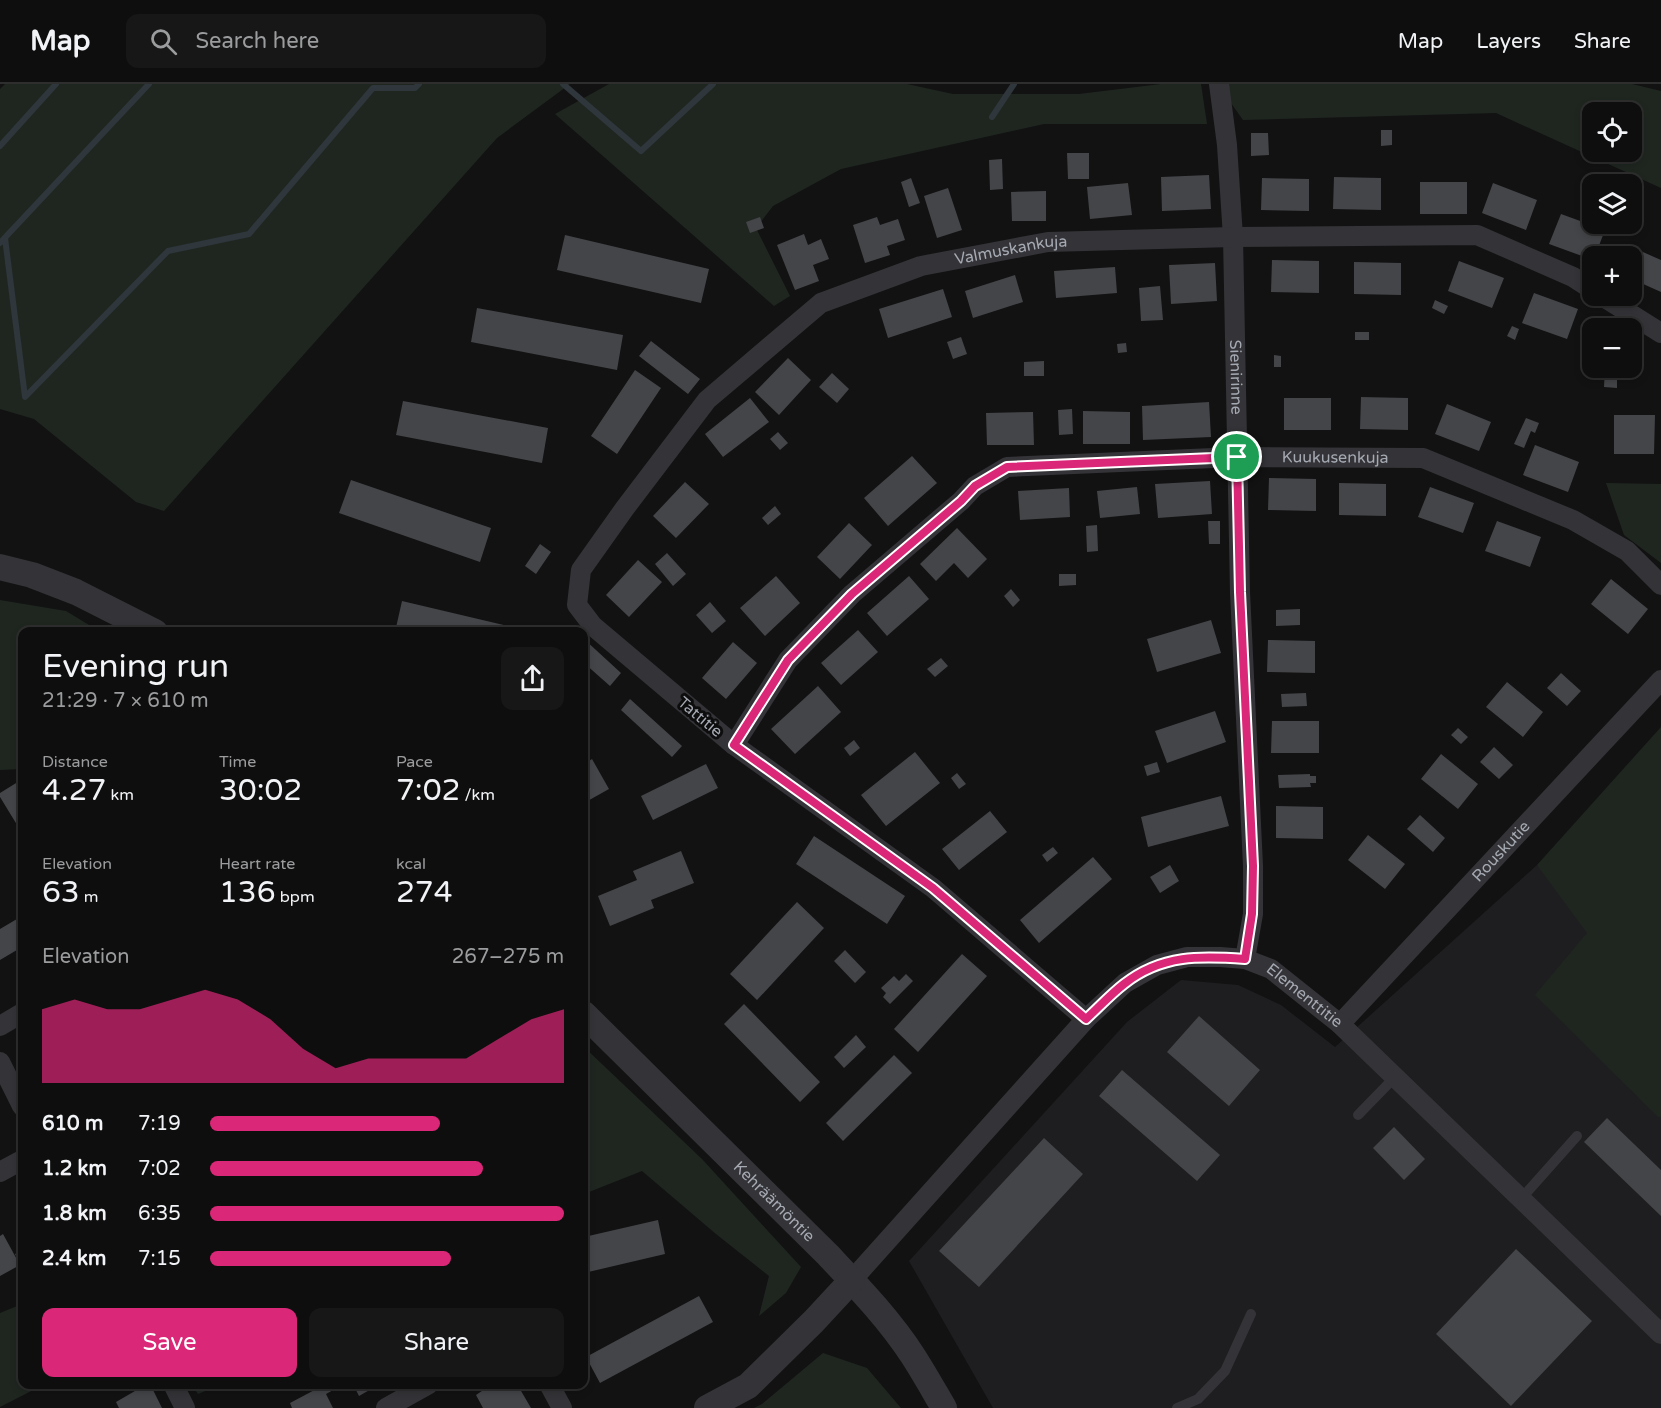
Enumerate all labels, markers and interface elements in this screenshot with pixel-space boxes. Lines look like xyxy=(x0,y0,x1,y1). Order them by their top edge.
search box xyxy=(126,14,546,68)
text: Map xyxy=(30,24,90,58)
icon: search xyxy=(147,25,180,58)
text: Search here xyxy=(195,28,319,54)
text: Map xyxy=(1398,29,1443,54)
text: Layers xyxy=(1476,29,1541,54)
text: Share xyxy=(1574,29,1631,54)
map controls xyxy=(1582,102,1642,378)
button: locate xyxy=(1582,102,1642,162)
button: layers xyxy=(1582,174,1642,234)
street label: Valmuskankuja xyxy=(953,231,1068,269)
button: + xyxy=(1582,246,1642,306)
button: − xyxy=(1582,318,1642,378)
street label: Sienirinne xyxy=(1225,339,1247,415)
pin xyxy=(1211,431,1262,482)
icon: arrive xyxy=(1220,440,1253,473)
street label: Kuukusenkuja xyxy=(1282,447,1389,468)
text: Evening run xyxy=(42,647,229,686)
button: share xyxy=(501,647,564,710)
text: 21:29 · 7 × 610 m xyxy=(42,689,209,713)
street label: Tattitie xyxy=(673,692,727,742)
text: Distance xyxy=(42,752,108,772)
text: Time xyxy=(219,752,256,772)
text: Pace xyxy=(396,752,433,772)
text: 4.27 xyxy=(42,772,106,809)
text: 30:02 xyxy=(219,772,302,809)
text: 7:02 xyxy=(396,772,460,809)
text: km xyxy=(106,785,134,805)
text: /km xyxy=(460,785,495,805)
street label: Rouskutie xyxy=(1468,817,1534,886)
text: Elevation xyxy=(42,854,112,874)
text: Heart rate xyxy=(219,854,295,874)
text: kcal xyxy=(396,854,426,874)
text: 63 xyxy=(42,874,80,911)
text: 136 xyxy=(219,874,276,911)
text: 274 xyxy=(396,874,453,911)
text: m xyxy=(80,887,99,907)
text: bpm xyxy=(276,887,315,907)
text: Elevation xyxy=(42,945,129,969)
text: 267–275 m xyxy=(452,945,564,969)
street label: Elementtitie xyxy=(1262,959,1347,1032)
text: 610 m xyxy=(42,1112,103,1136)
text: 7:19 xyxy=(138,1112,181,1136)
text: 1.2 km xyxy=(42,1157,107,1181)
text: 7:02 xyxy=(138,1157,181,1181)
street label: Kehräämöntie xyxy=(729,1157,819,1246)
text: 1.8 km xyxy=(42,1202,107,1226)
text: 6:35 xyxy=(138,1202,181,1226)
text: 2.4 km xyxy=(42,1247,106,1271)
text: 7:15 xyxy=(138,1247,181,1271)
button: Save xyxy=(42,1308,297,1377)
button: Share xyxy=(309,1308,564,1377)

